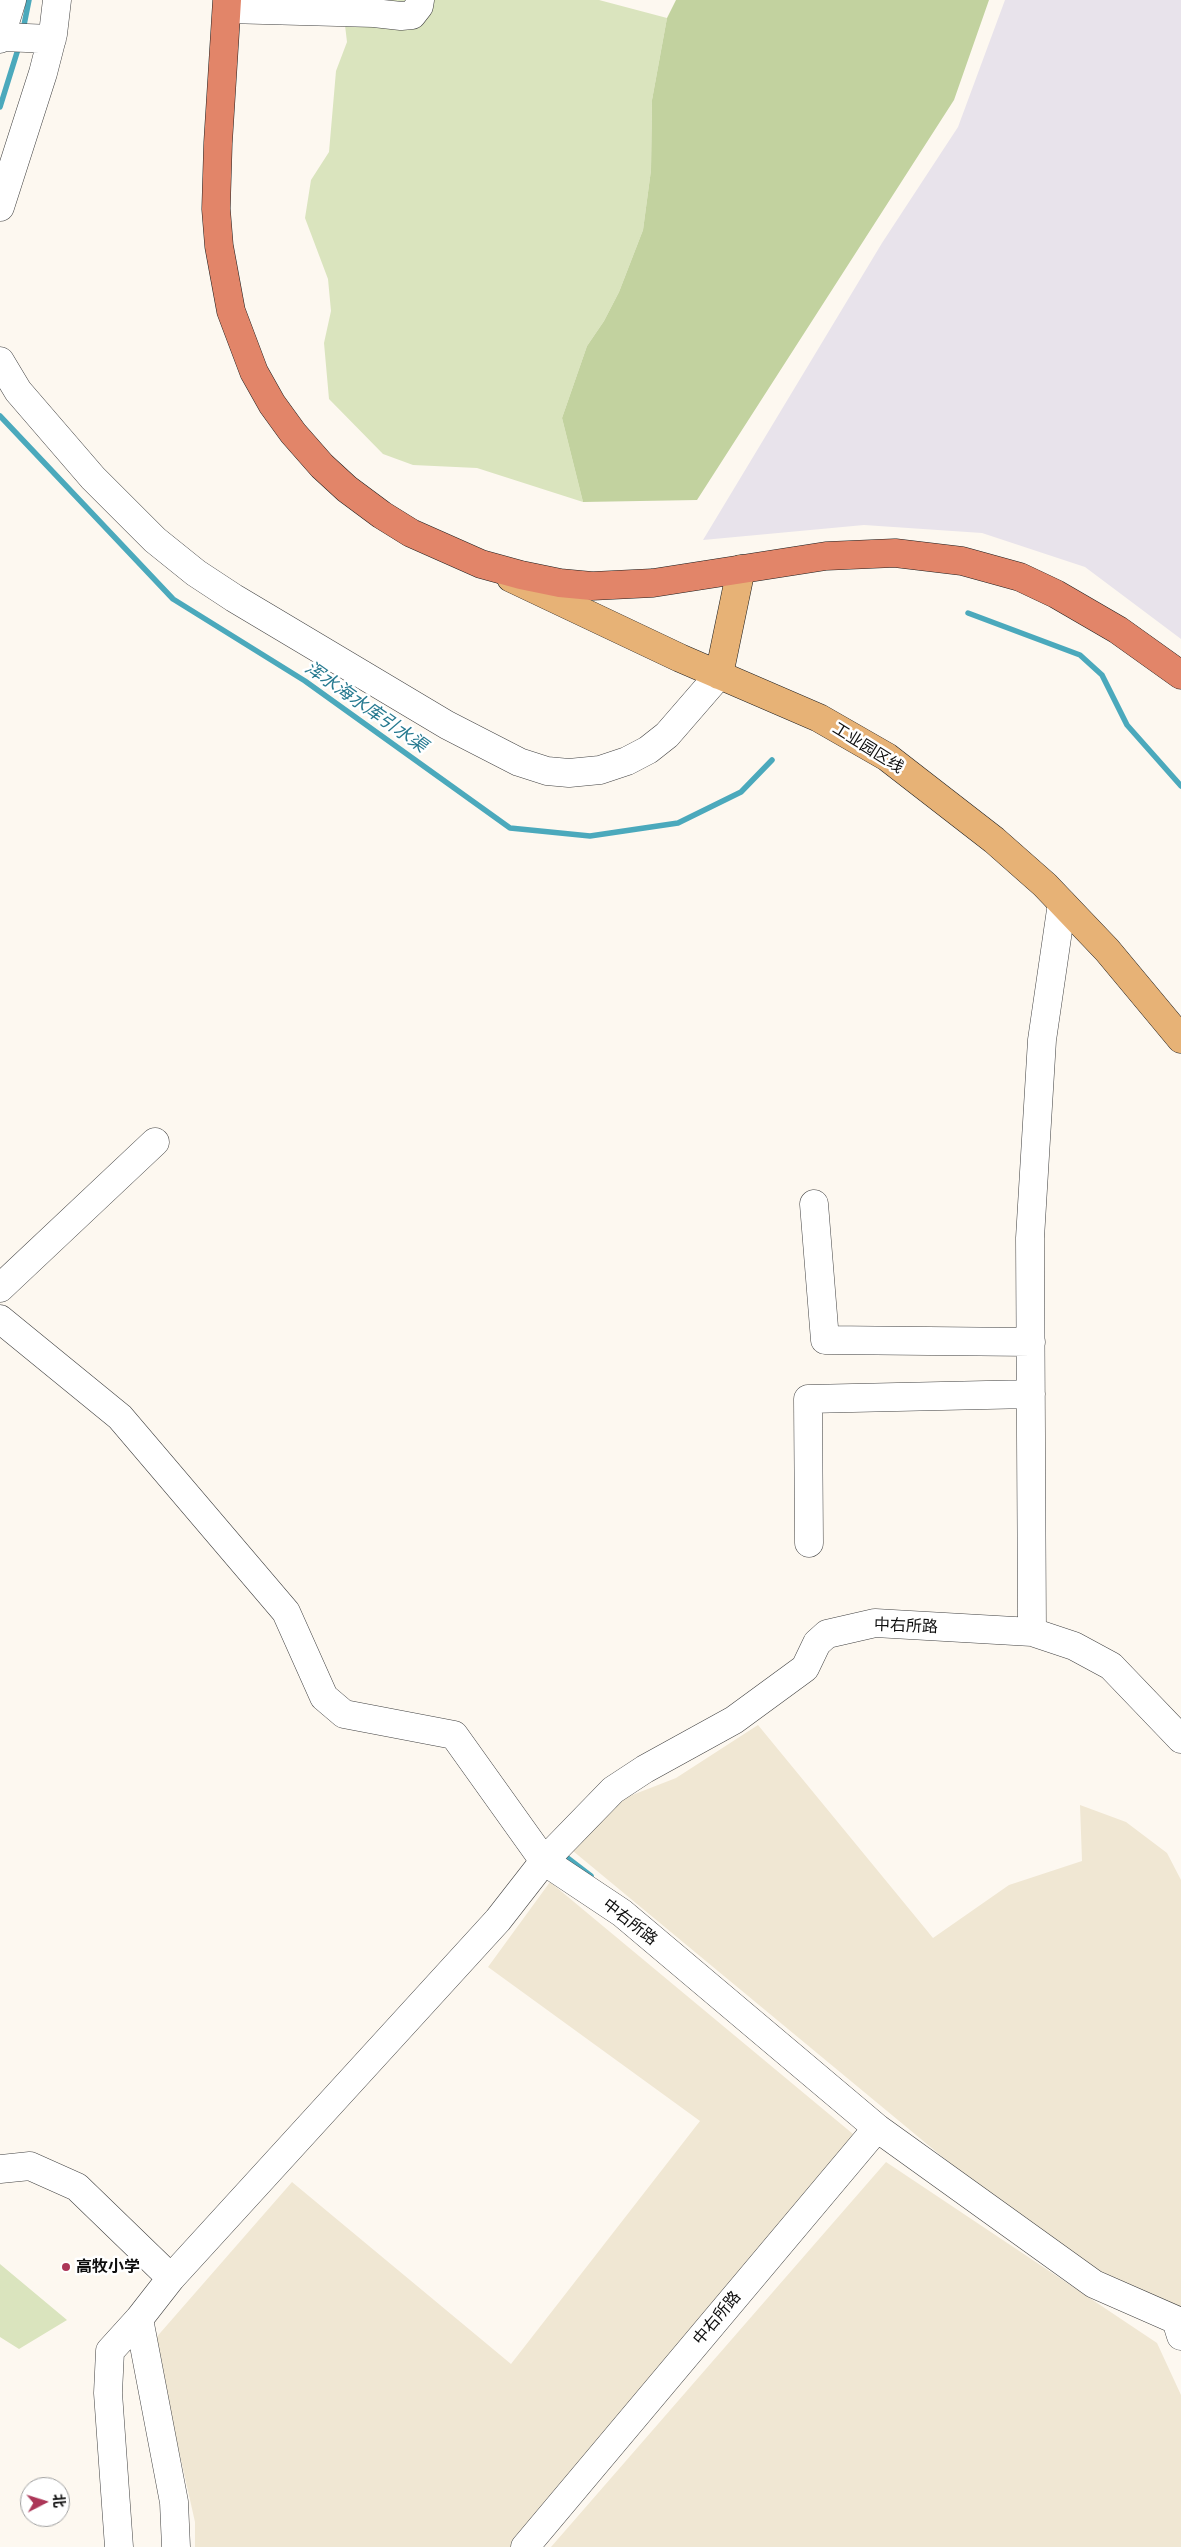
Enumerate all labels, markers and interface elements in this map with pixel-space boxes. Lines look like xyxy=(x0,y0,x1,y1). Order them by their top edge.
water label: 浑水海水库引水渠 xyxy=(301,657,431,757)
street label: 工业园区线 xyxy=(829,719,907,777)
street label: 中右所路 xyxy=(874,1615,938,1637)
street label: 中右所路 xyxy=(599,1895,661,1949)
place label: 高牧小学 xyxy=(76,2257,140,2277)
marker: 高牧小学 xyxy=(60,2261,72,2273)
street label: 中右所路 xyxy=(689,2287,745,2349)
north arrow xyxy=(20,2477,70,2527)
text: 北 xyxy=(50,2493,68,2508)

